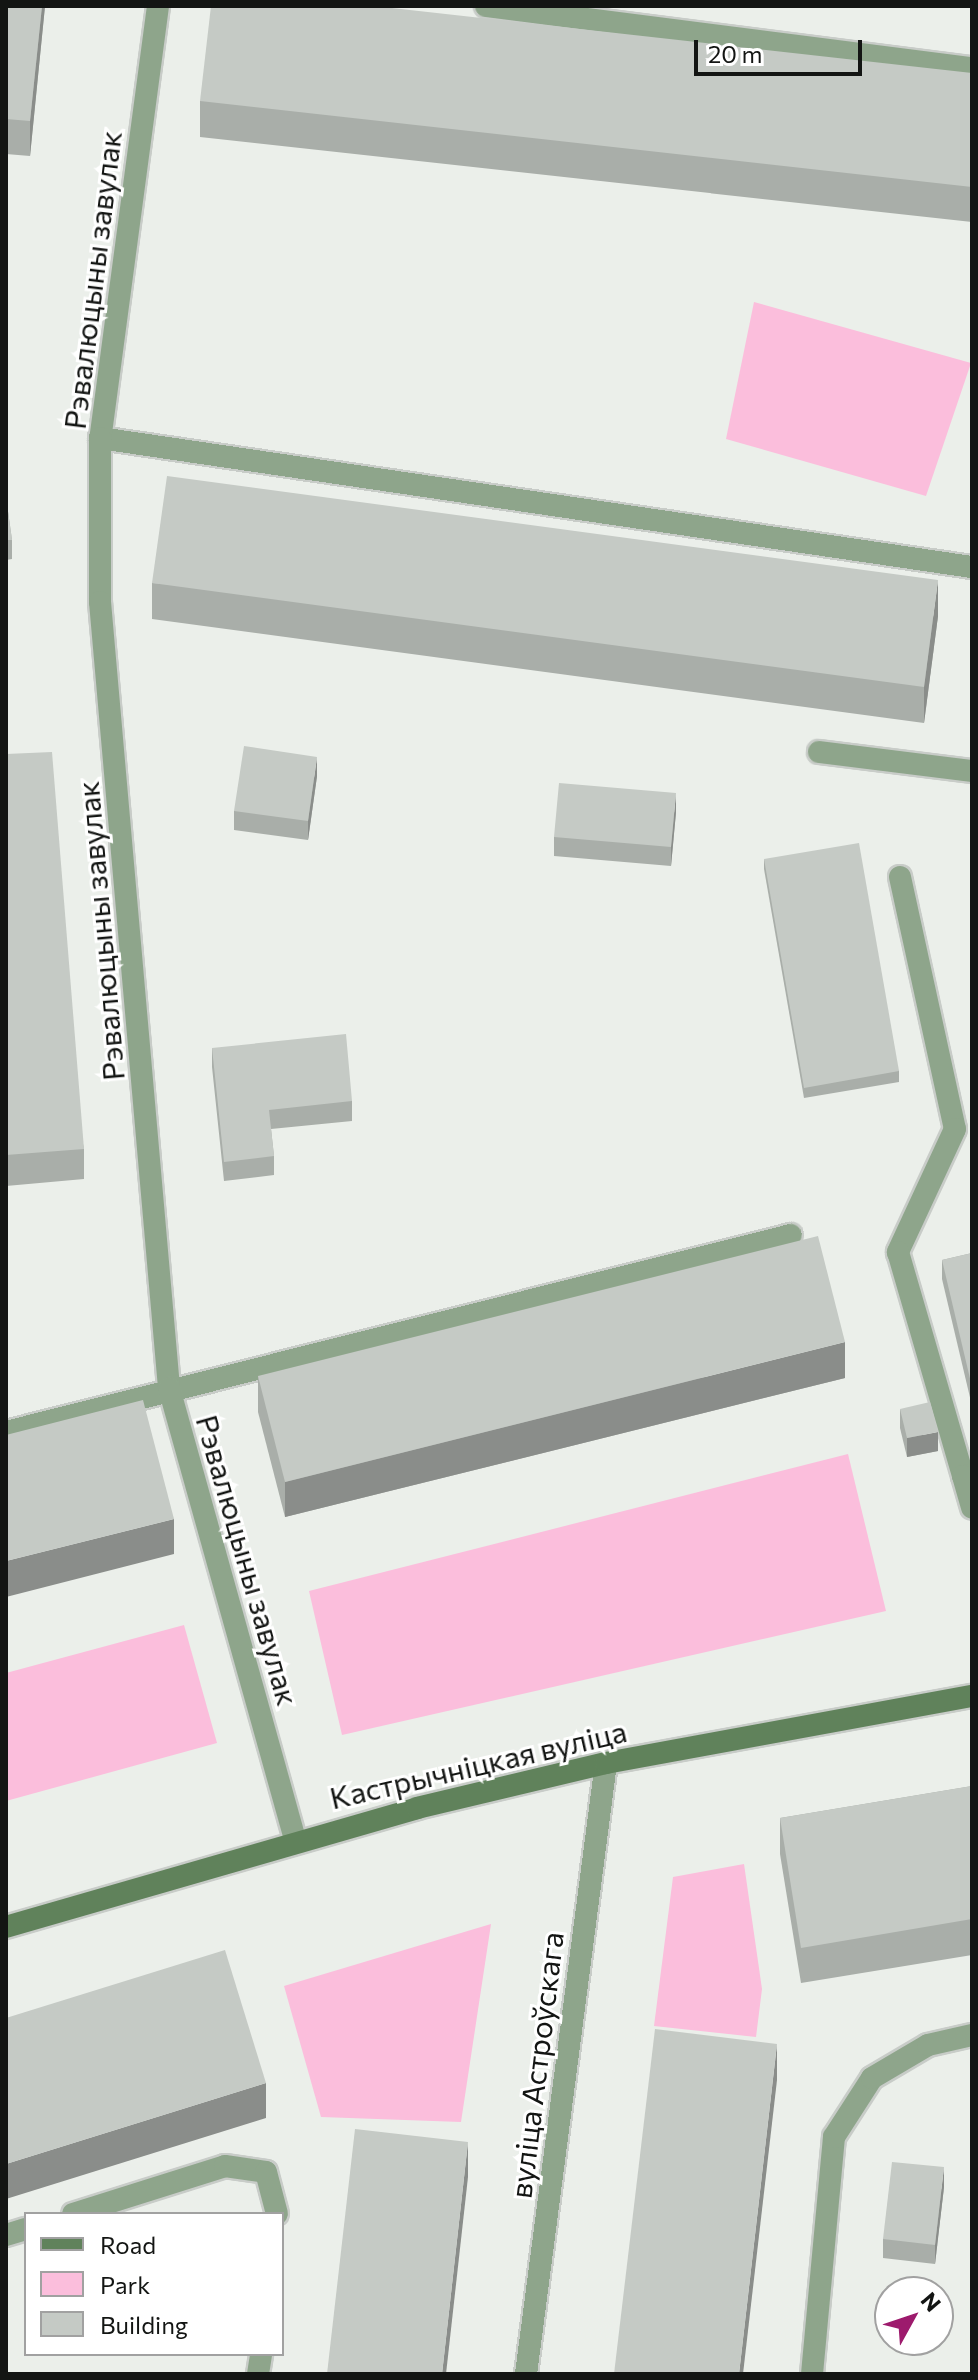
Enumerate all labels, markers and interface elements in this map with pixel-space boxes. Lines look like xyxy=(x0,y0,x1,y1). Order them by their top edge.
scale bar xyxy=(698,24,866,74)
text: 20 m xyxy=(708,39,762,68)
street label: Рэвалюцыны завулак xyxy=(56,129,128,431)
street label: Рэвалюцыны завулак xyxy=(69,780,131,1082)
street label: Рэвалюцыны завулак xyxy=(189,1411,307,1709)
street label: Кастрычніцкая вуліца xyxy=(326,1712,630,1816)
street label: вуліца Астроўскага xyxy=(502,1930,570,2200)
legend xyxy=(24,2212,284,2356)
text: Road xyxy=(100,2230,156,2259)
text: Park xyxy=(100,2270,150,2299)
north arrow xyxy=(874,2276,954,2356)
text: N xyxy=(916,2287,947,2317)
text: Building xyxy=(100,2310,188,2339)

